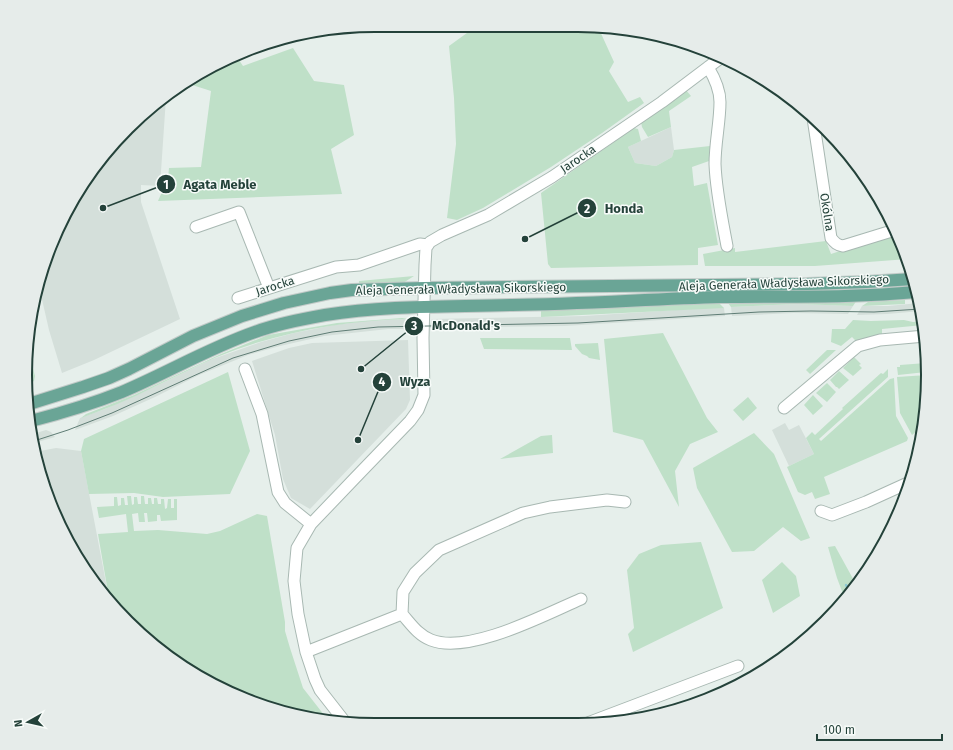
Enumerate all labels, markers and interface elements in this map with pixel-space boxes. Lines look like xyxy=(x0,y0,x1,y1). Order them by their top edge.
street label: Jarocka xyxy=(558,142,598,176)
callout: Agata Meble xyxy=(156,172,265,197)
text: Agata Meble xyxy=(183,177,256,192)
text: 1 xyxy=(163,178,169,192)
street label: Okólna xyxy=(817,192,837,232)
callout: Honda xyxy=(577,196,652,221)
text: Honda xyxy=(605,201,643,216)
text: 2 xyxy=(584,202,590,216)
street label: Aleja Generała Władysława Sikorskiego xyxy=(679,272,889,294)
street label: Jarocka xyxy=(254,273,296,299)
street label: Aleja Generała Władysława Sikorskiego xyxy=(356,280,566,298)
callout: McDonald's xyxy=(404,313,508,338)
text: McDonald's xyxy=(432,318,501,333)
text: 3 xyxy=(410,319,417,333)
callout: Wyza xyxy=(372,369,438,394)
text: Wyza xyxy=(400,374,430,389)
text: 4 xyxy=(379,375,386,389)
north arrow xyxy=(8,702,48,742)
scale bar xyxy=(817,716,942,742)
text: N xyxy=(12,719,26,728)
text: 100 m xyxy=(823,723,855,737)

